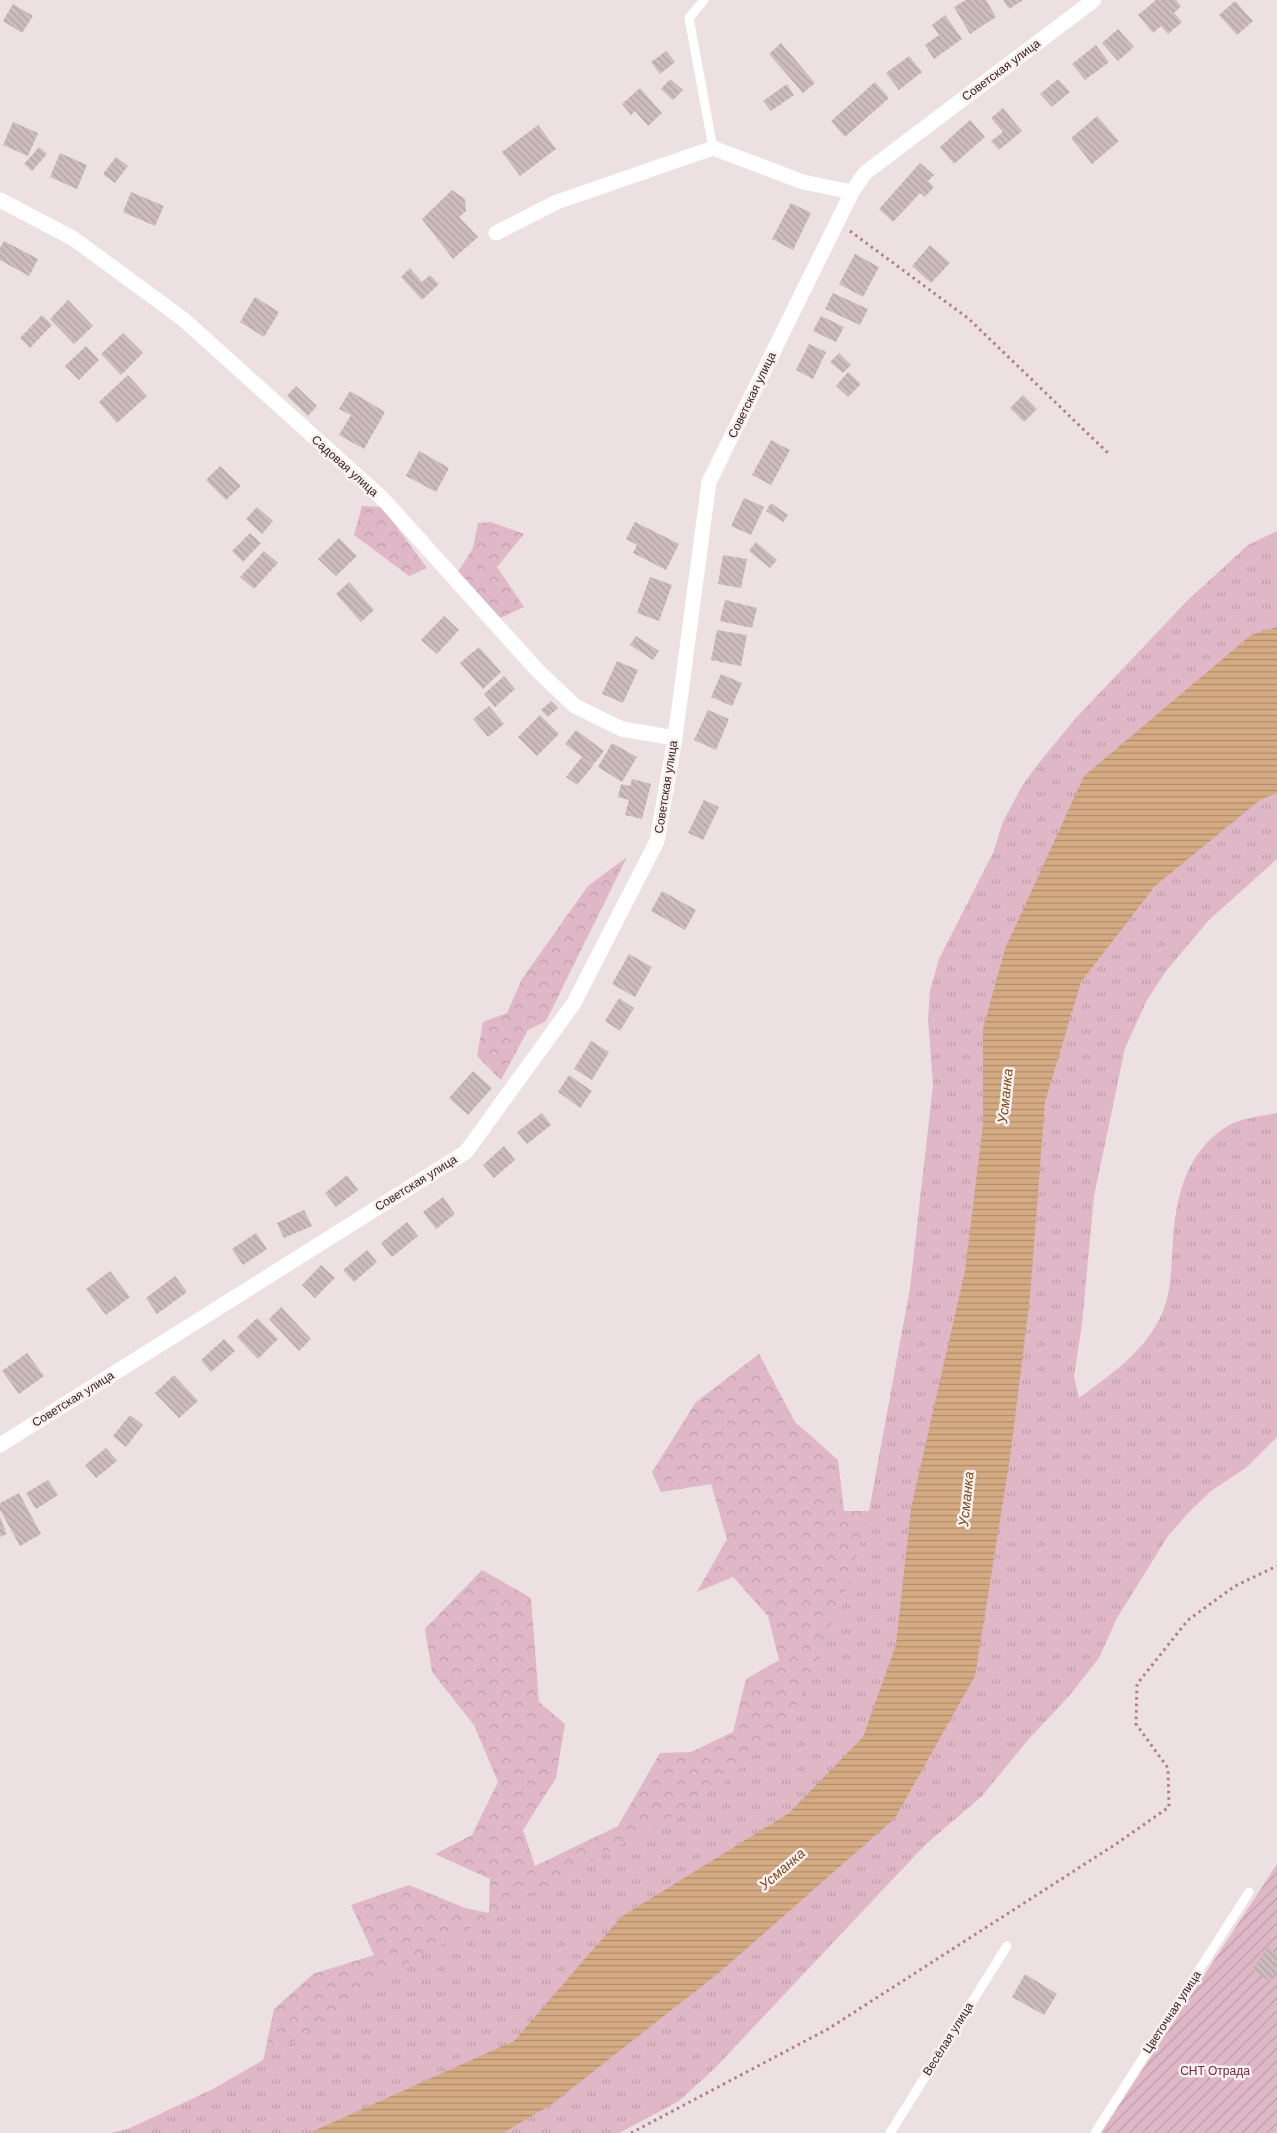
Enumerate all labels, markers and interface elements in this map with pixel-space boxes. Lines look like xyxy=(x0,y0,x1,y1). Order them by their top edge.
street label: Советская улица xyxy=(959,35,1044,105)
street label: Советская улица xyxy=(724,349,780,441)
street label: Садовая улица xyxy=(308,432,382,501)
street label: Советская улица xyxy=(651,739,681,835)
water label: Усманка xyxy=(993,1067,1017,1125)
street label: Советская улица xyxy=(372,1151,460,1215)
street label: Советская улица xyxy=(29,1367,117,1431)
water label: Усманка xyxy=(954,1470,978,1528)
water label: Усманка xyxy=(755,1844,809,1895)
street label: Цветочная улица xyxy=(1139,1967,1205,2056)
street label: Весёлая улица xyxy=(919,1999,977,2079)
park label: СНТ Отрада xyxy=(1180,2063,1250,2079)

